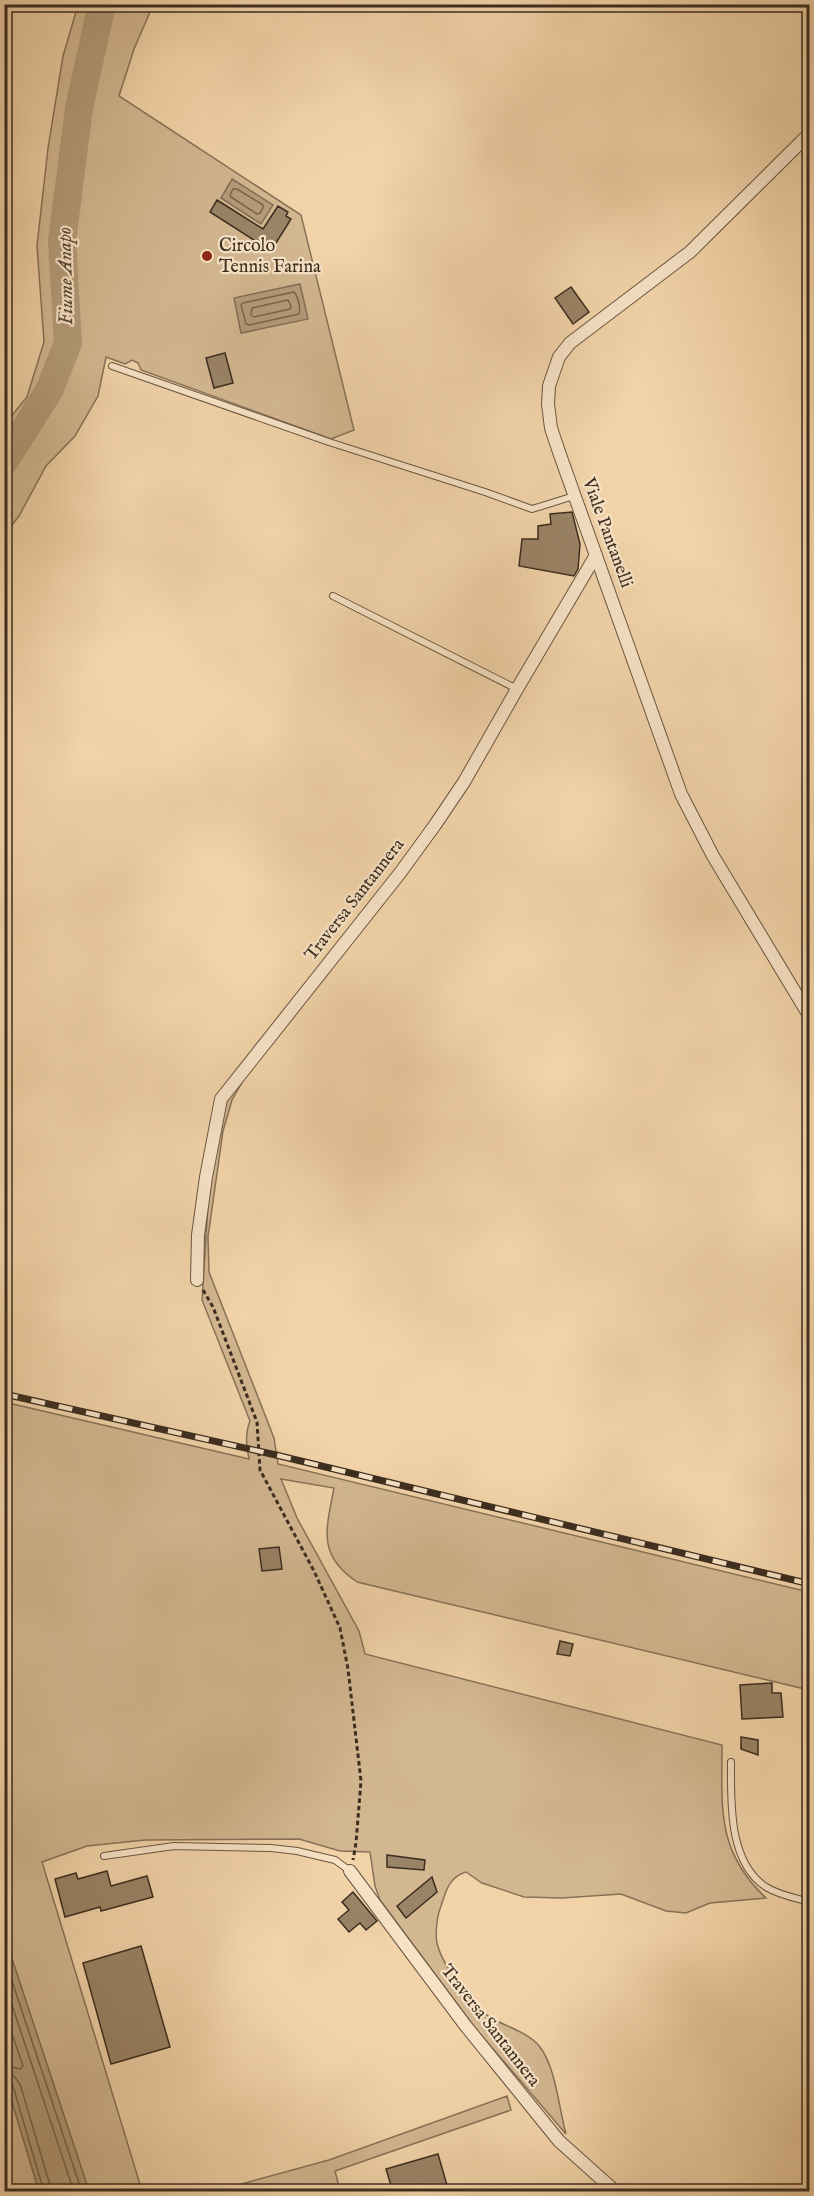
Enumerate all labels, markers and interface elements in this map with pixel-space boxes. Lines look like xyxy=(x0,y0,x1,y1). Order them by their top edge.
water label: Fiume Anapo xyxy=(53,227,79,325)
place label: Circolo Tennis Farina xyxy=(219,235,321,279)
marker: Circolo Tennis Farina xyxy=(200,249,214,263)
street label: Viale Pantanelli xyxy=(576,474,638,591)
street label: Traversa Santannera xyxy=(300,834,410,966)
street label: Traversa Santannera xyxy=(435,1960,545,2092)

